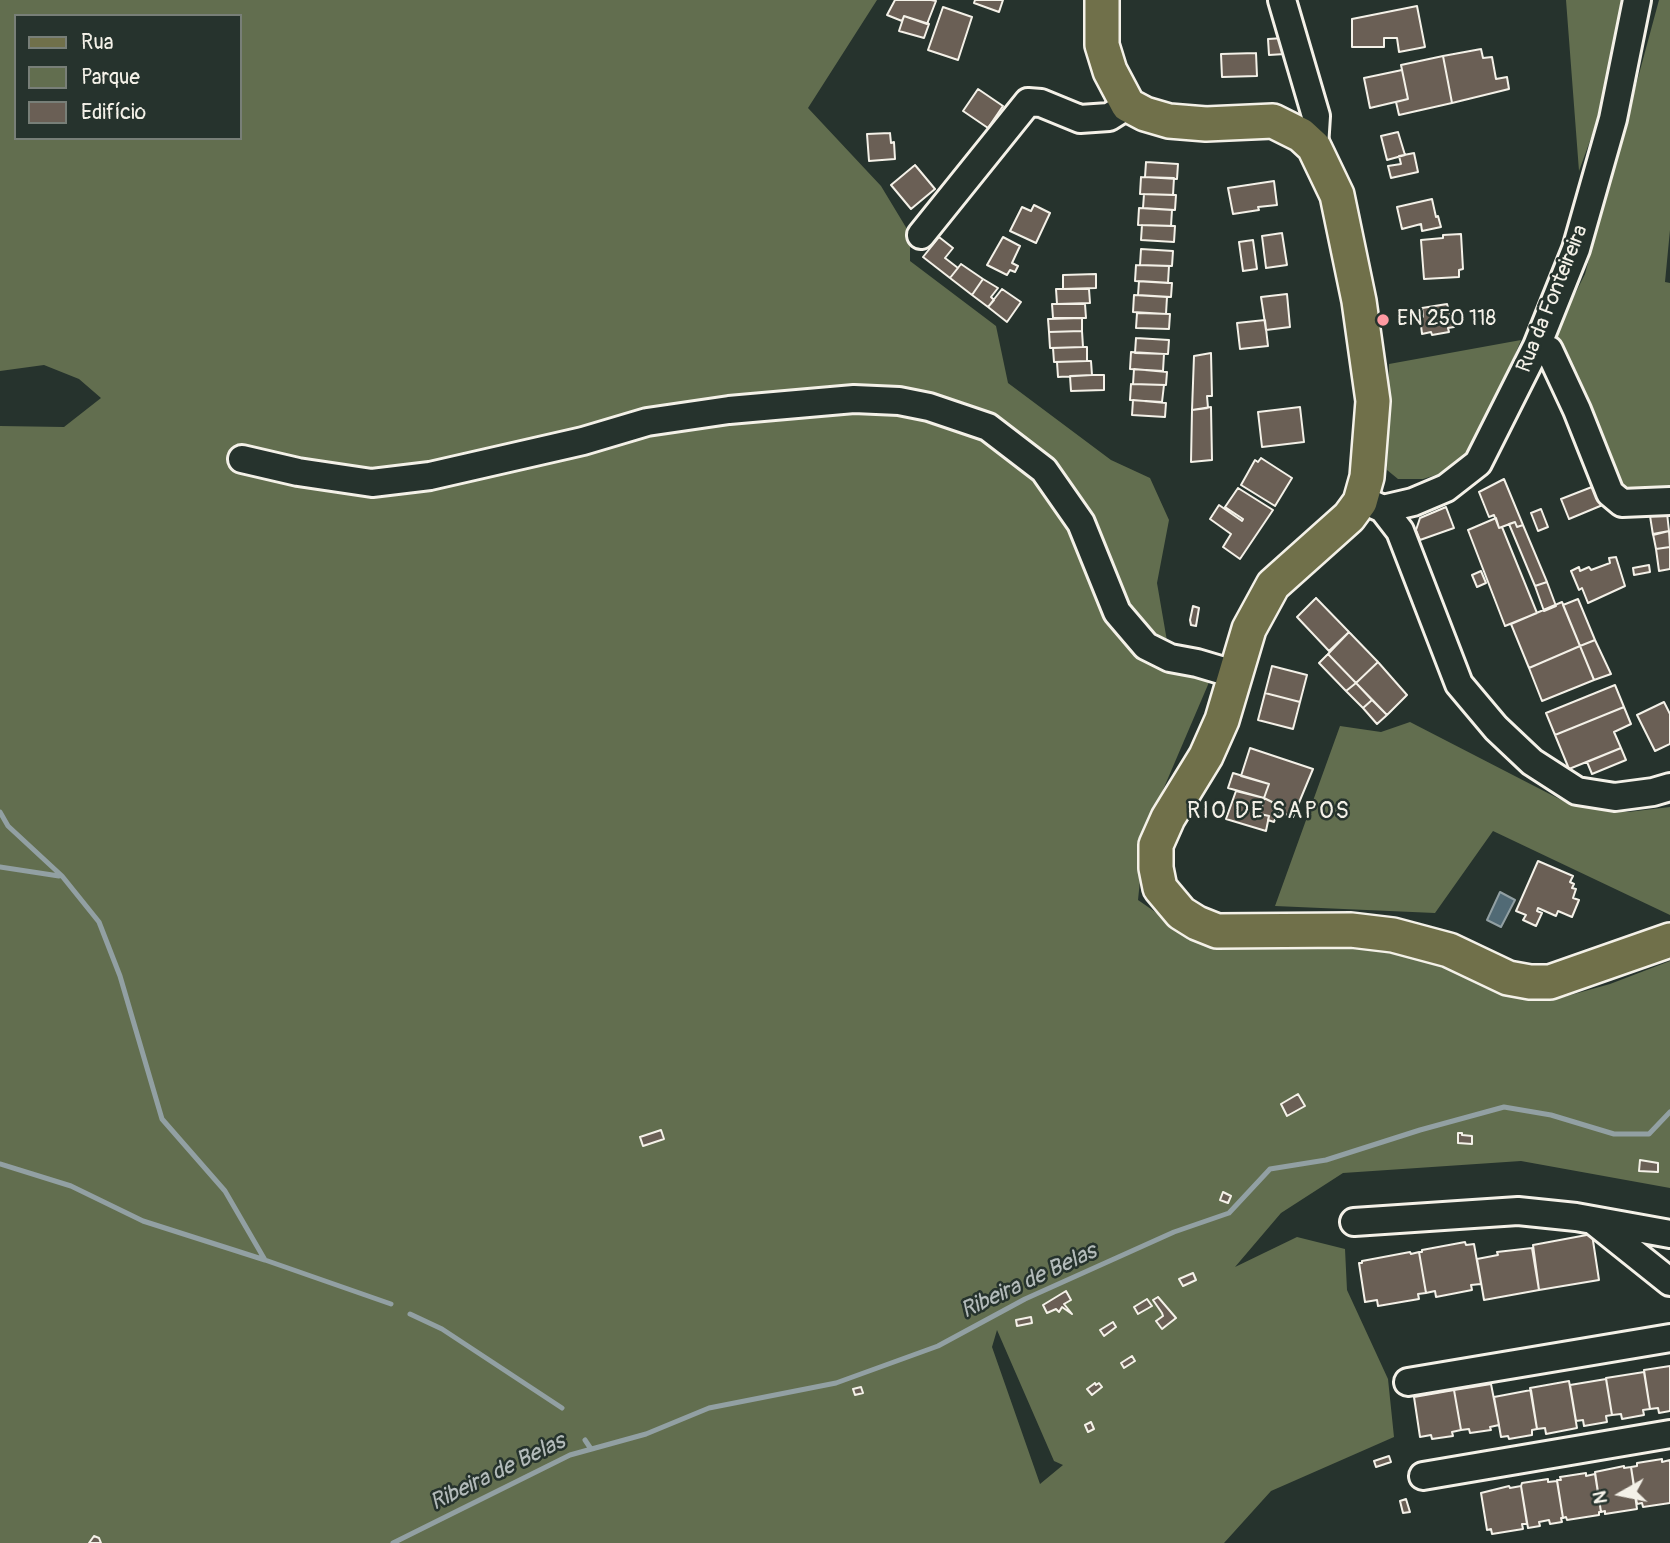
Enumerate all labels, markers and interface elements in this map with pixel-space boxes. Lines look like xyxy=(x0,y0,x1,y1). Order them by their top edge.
legend xyxy=(14,14,242,140)
text: Rua xyxy=(81,29,114,56)
text: Parque xyxy=(81,64,140,91)
text: Edifício xyxy=(81,99,146,126)
street label: Rua da Fonteireira xyxy=(1512,222,1594,376)
place label: EN 250 118 xyxy=(1397,307,1496,333)
marker: EN 250 118 xyxy=(1375,312,1391,328)
district label: RIO DE SAPOS xyxy=(1189,798,1349,826)
water label: Ribeira de Belas xyxy=(957,1239,1101,1325)
water label: Ribeira de Belas xyxy=(426,1428,570,1518)
north arrow xyxy=(1586,1459,1656,1529)
text: N xyxy=(1587,1489,1613,1506)

